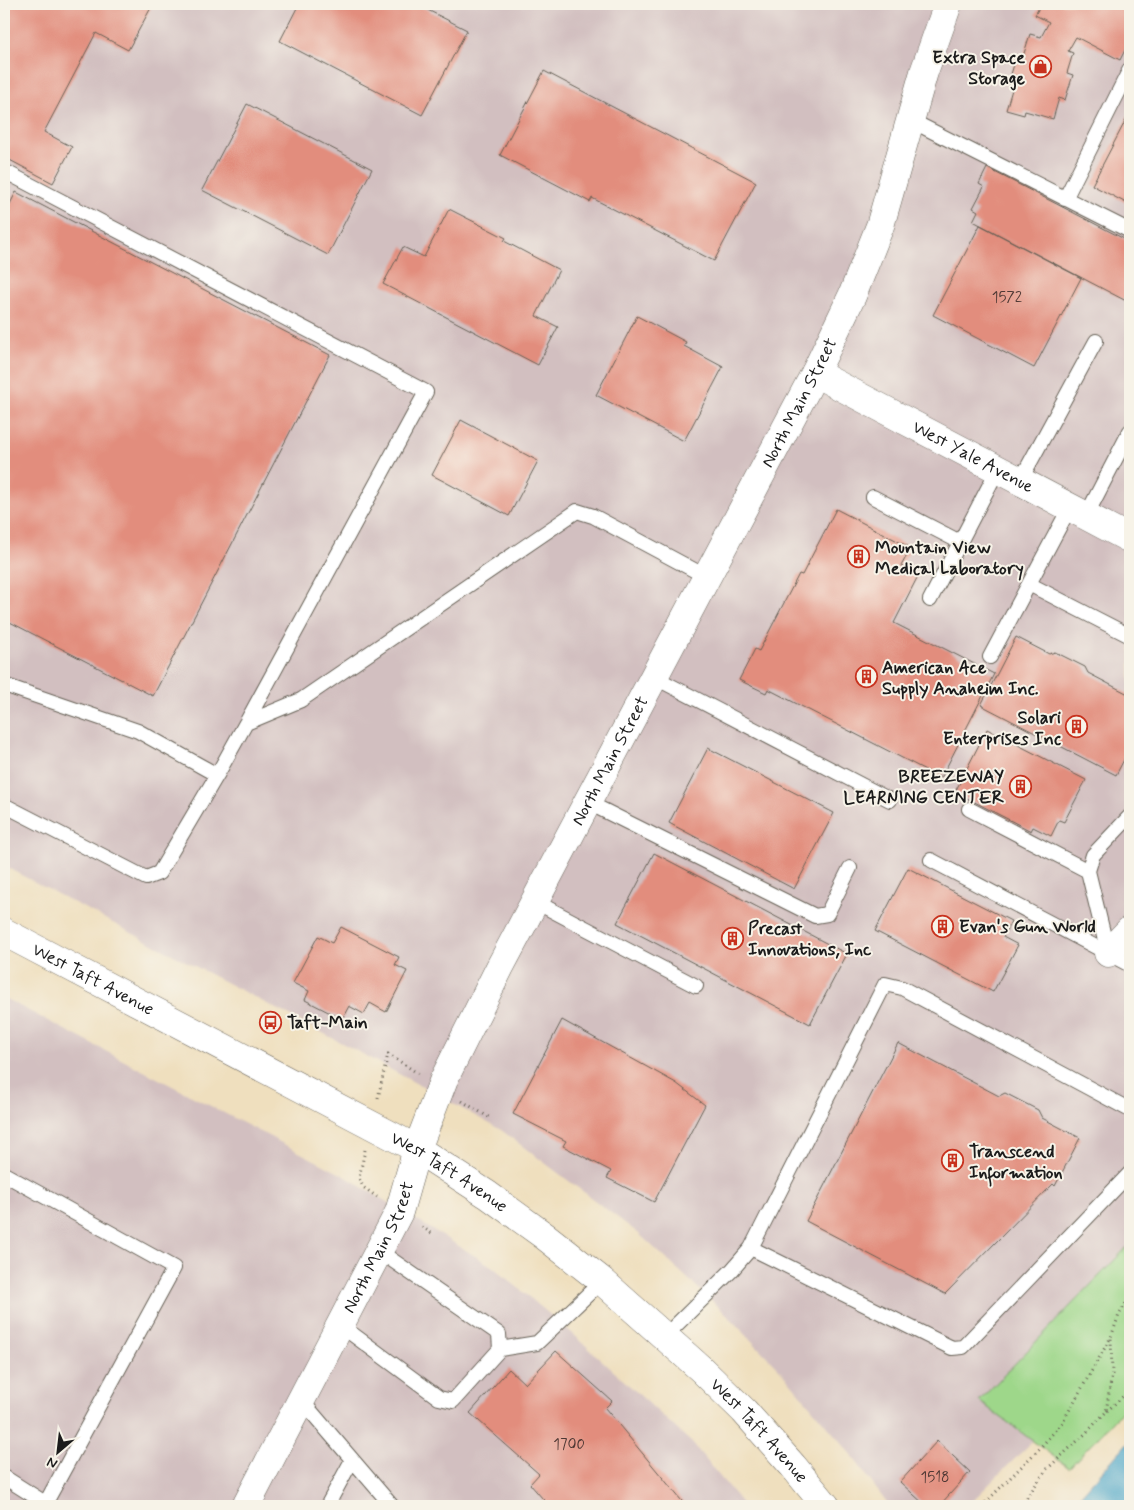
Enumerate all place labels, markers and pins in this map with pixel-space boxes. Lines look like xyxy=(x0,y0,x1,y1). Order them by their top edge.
place label: Extra Space Storage xyxy=(932,46,1026,91)
shop icon: Extra Space Storage xyxy=(1029,55,1053,79)
place label: Mountain View Medical Laboratory xyxy=(875,536,1024,581)
building icon: Mountain View Medical Laboratory xyxy=(847,545,871,569)
place label: American Ace Supply Anaheim Inc. xyxy=(882,656,1039,701)
building icon: American Ace Supply Anaheim Inc. xyxy=(854,665,878,689)
place label: Solari Enterprises Inc xyxy=(943,706,1061,751)
building icon: Solari Enterprises Inc xyxy=(1065,715,1089,739)
place label: BREEZEWAY LEARNING CENTER xyxy=(844,765,1005,810)
building icon: BREEZEWAY LEARNING CENTER xyxy=(1008,774,1032,798)
building icon: Evan's Gun World xyxy=(931,914,955,938)
place label: Evan's Gun World xyxy=(959,915,1096,939)
place label: Precast Innovations, Inc xyxy=(748,917,872,962)
building icon: Precast Innovations, Inc xyxy=(720,926,744,950)
bus stop icon: Taft-Main xyxy=(259,1010,283,1034)
place label: Taft-Main xyxy=(287,1011,368,1035)
place label: Transcend Information xyxy=(969,1140,1063,1187)
building icon: Transcend Information xyxy=(941,1149,965,1173)

